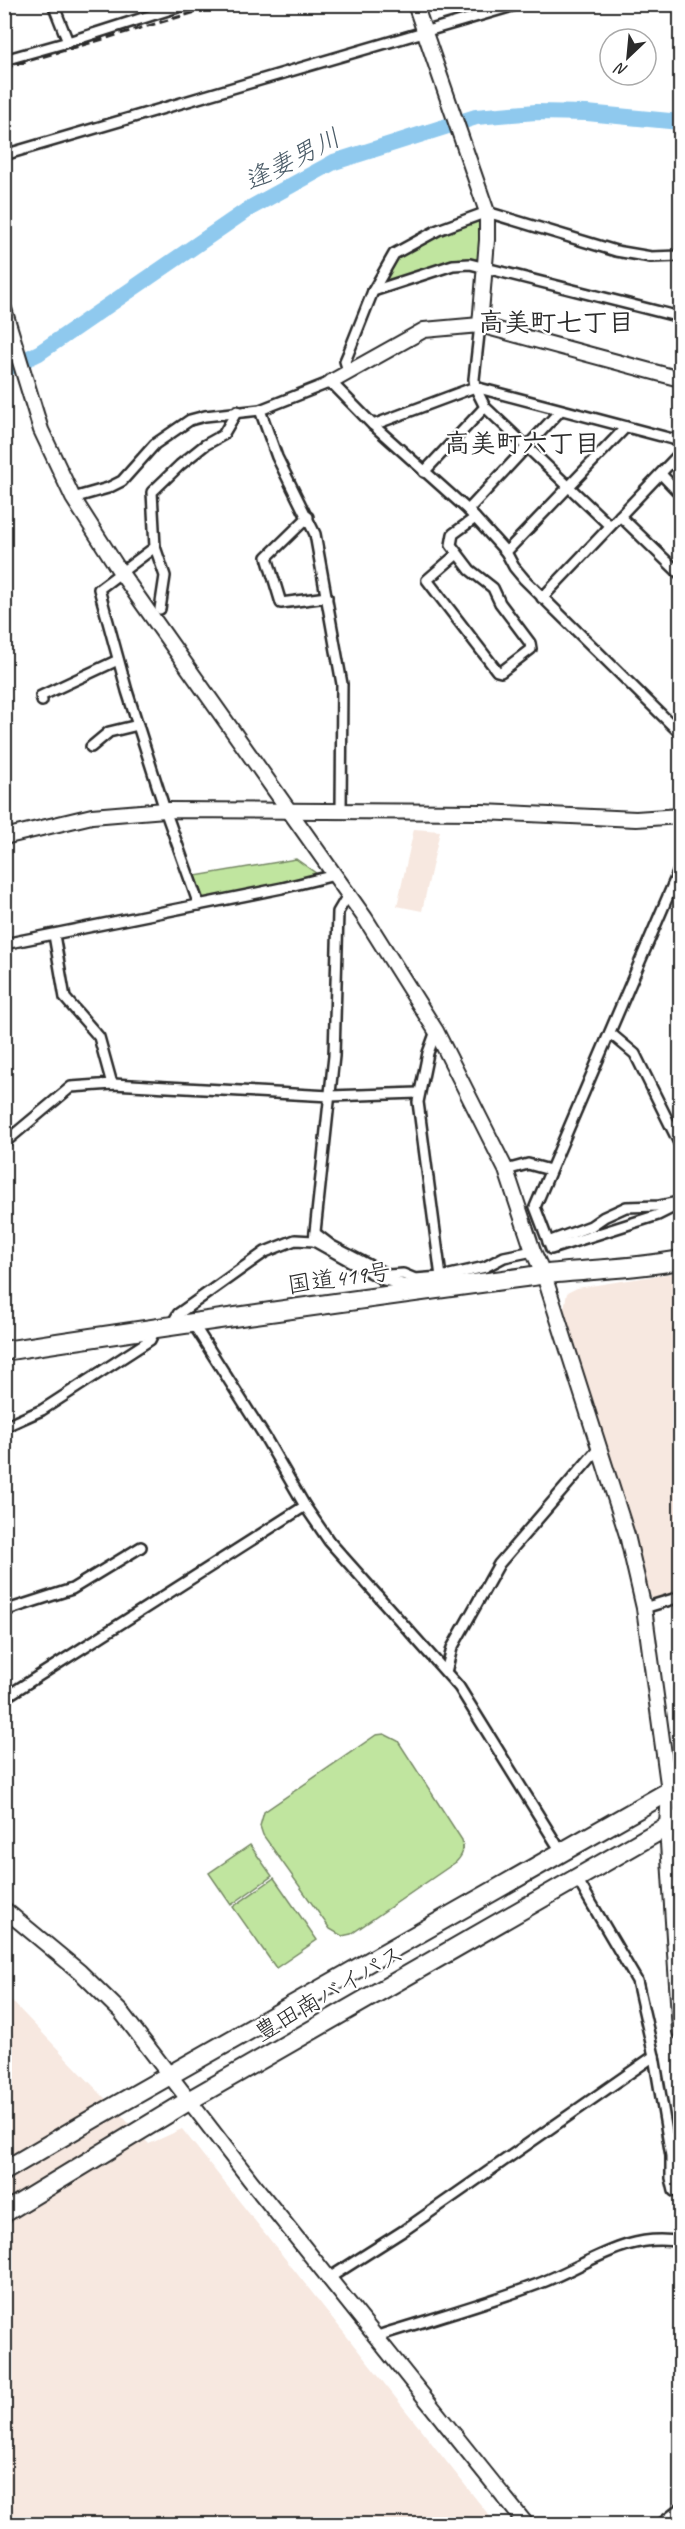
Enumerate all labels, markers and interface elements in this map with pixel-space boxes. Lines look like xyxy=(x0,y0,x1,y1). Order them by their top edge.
north arrow xyxy=(598,27,658,87)
text: N xyxy=(610,57,631,81)
water label: 逢妻男川 xyxy=(238,121,346,198)
district label: 高美町七丁目 xyxy=(478,306,634,339)
district label: 高美町六丁目 xyxy=(444,427,600,460)
street label: 国道419号 xyxy=(285,1256,393,1300)
street label: 豊田南バイパス xyxy=(249,1938,409,2048)

